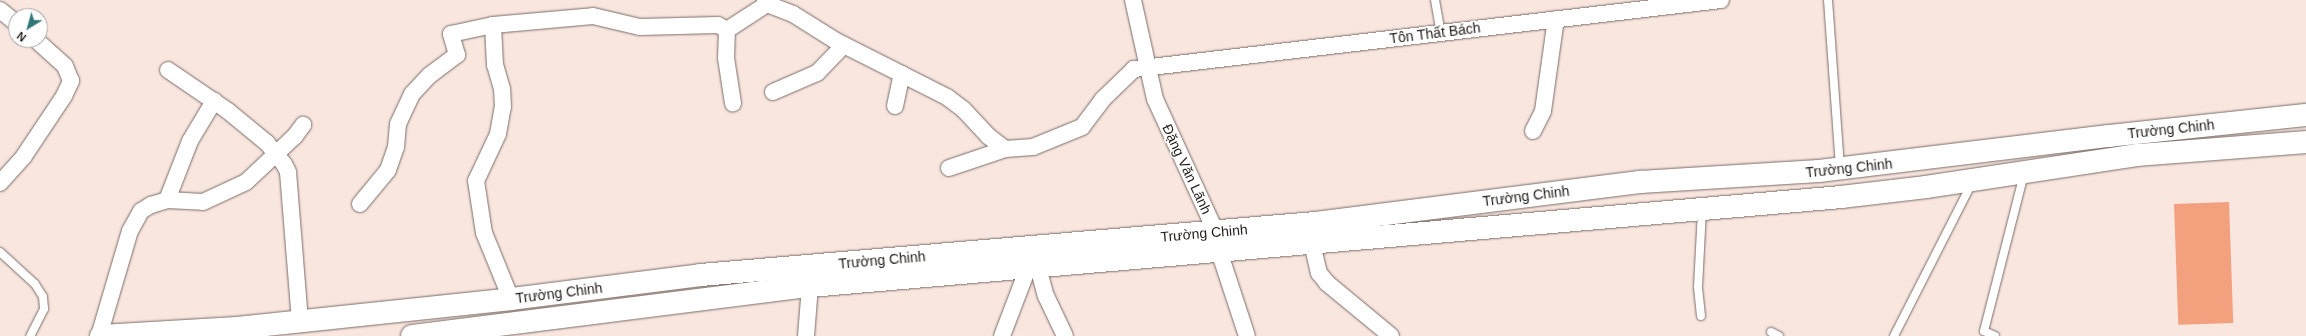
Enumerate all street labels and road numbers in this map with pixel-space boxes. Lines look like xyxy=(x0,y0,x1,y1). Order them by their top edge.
street label: Tôn Thất Bách xyxy=(1388,19,1482,47)
street label: Trường Chinh xyxy=(2127,116,2215,142)
street label: Đặng Văn Lãnh xyxy=(1159,121,1215,217)
street label: Trường Chinh xyxy=(1805,155,1893,181)
street label: Trường Chinh xyxy=(1482,182,1570,210)
street label: Trường Chinh xyxy=(1160,221,1248,245)
street label: Trường Chinh xyxy=(838,248,926,272)
street label: Trường Chinh xyxy=(515,279,603,307)

